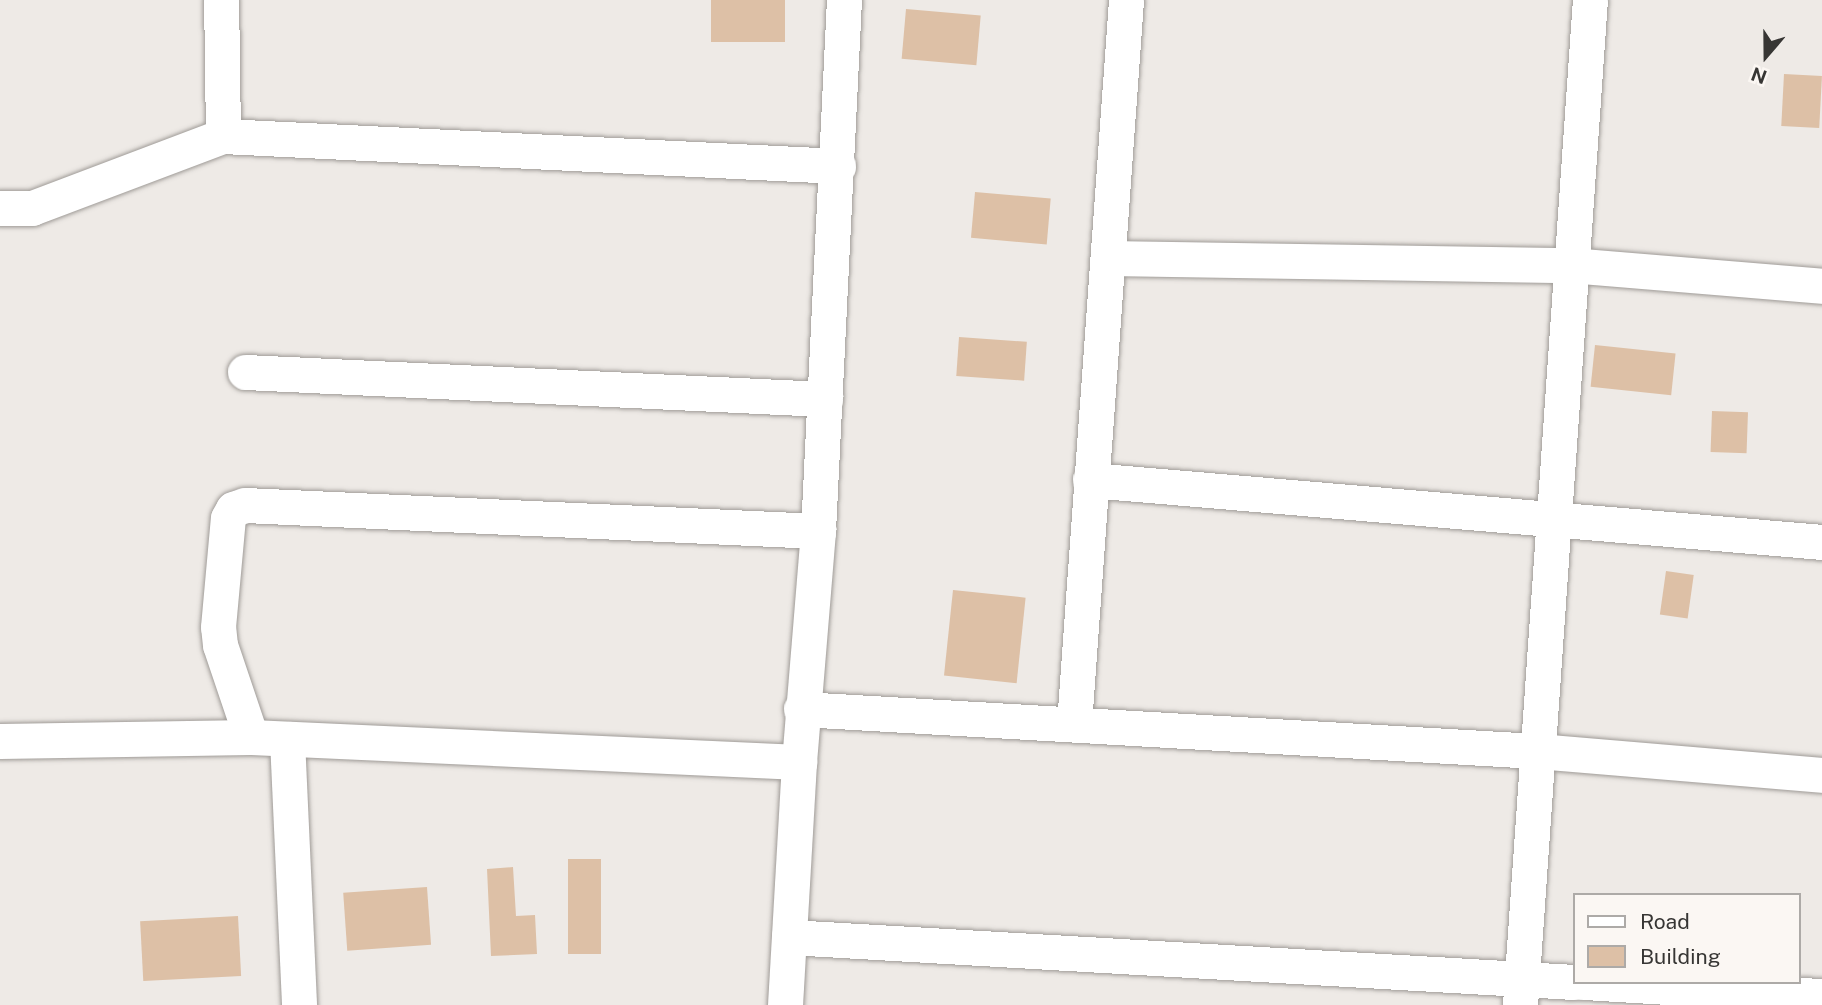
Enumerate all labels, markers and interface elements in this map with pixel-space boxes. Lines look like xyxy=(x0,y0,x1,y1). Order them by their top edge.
north arrow xyxy=(1731,21,1801,91)
text: N xyxy=(1748,63,1770,89)
legend xyxy=(1574,893,1801,984)
text: Road xyxy=(1640,909,1690,934)
text: Building xyxy=(1640,944,1721,969)

